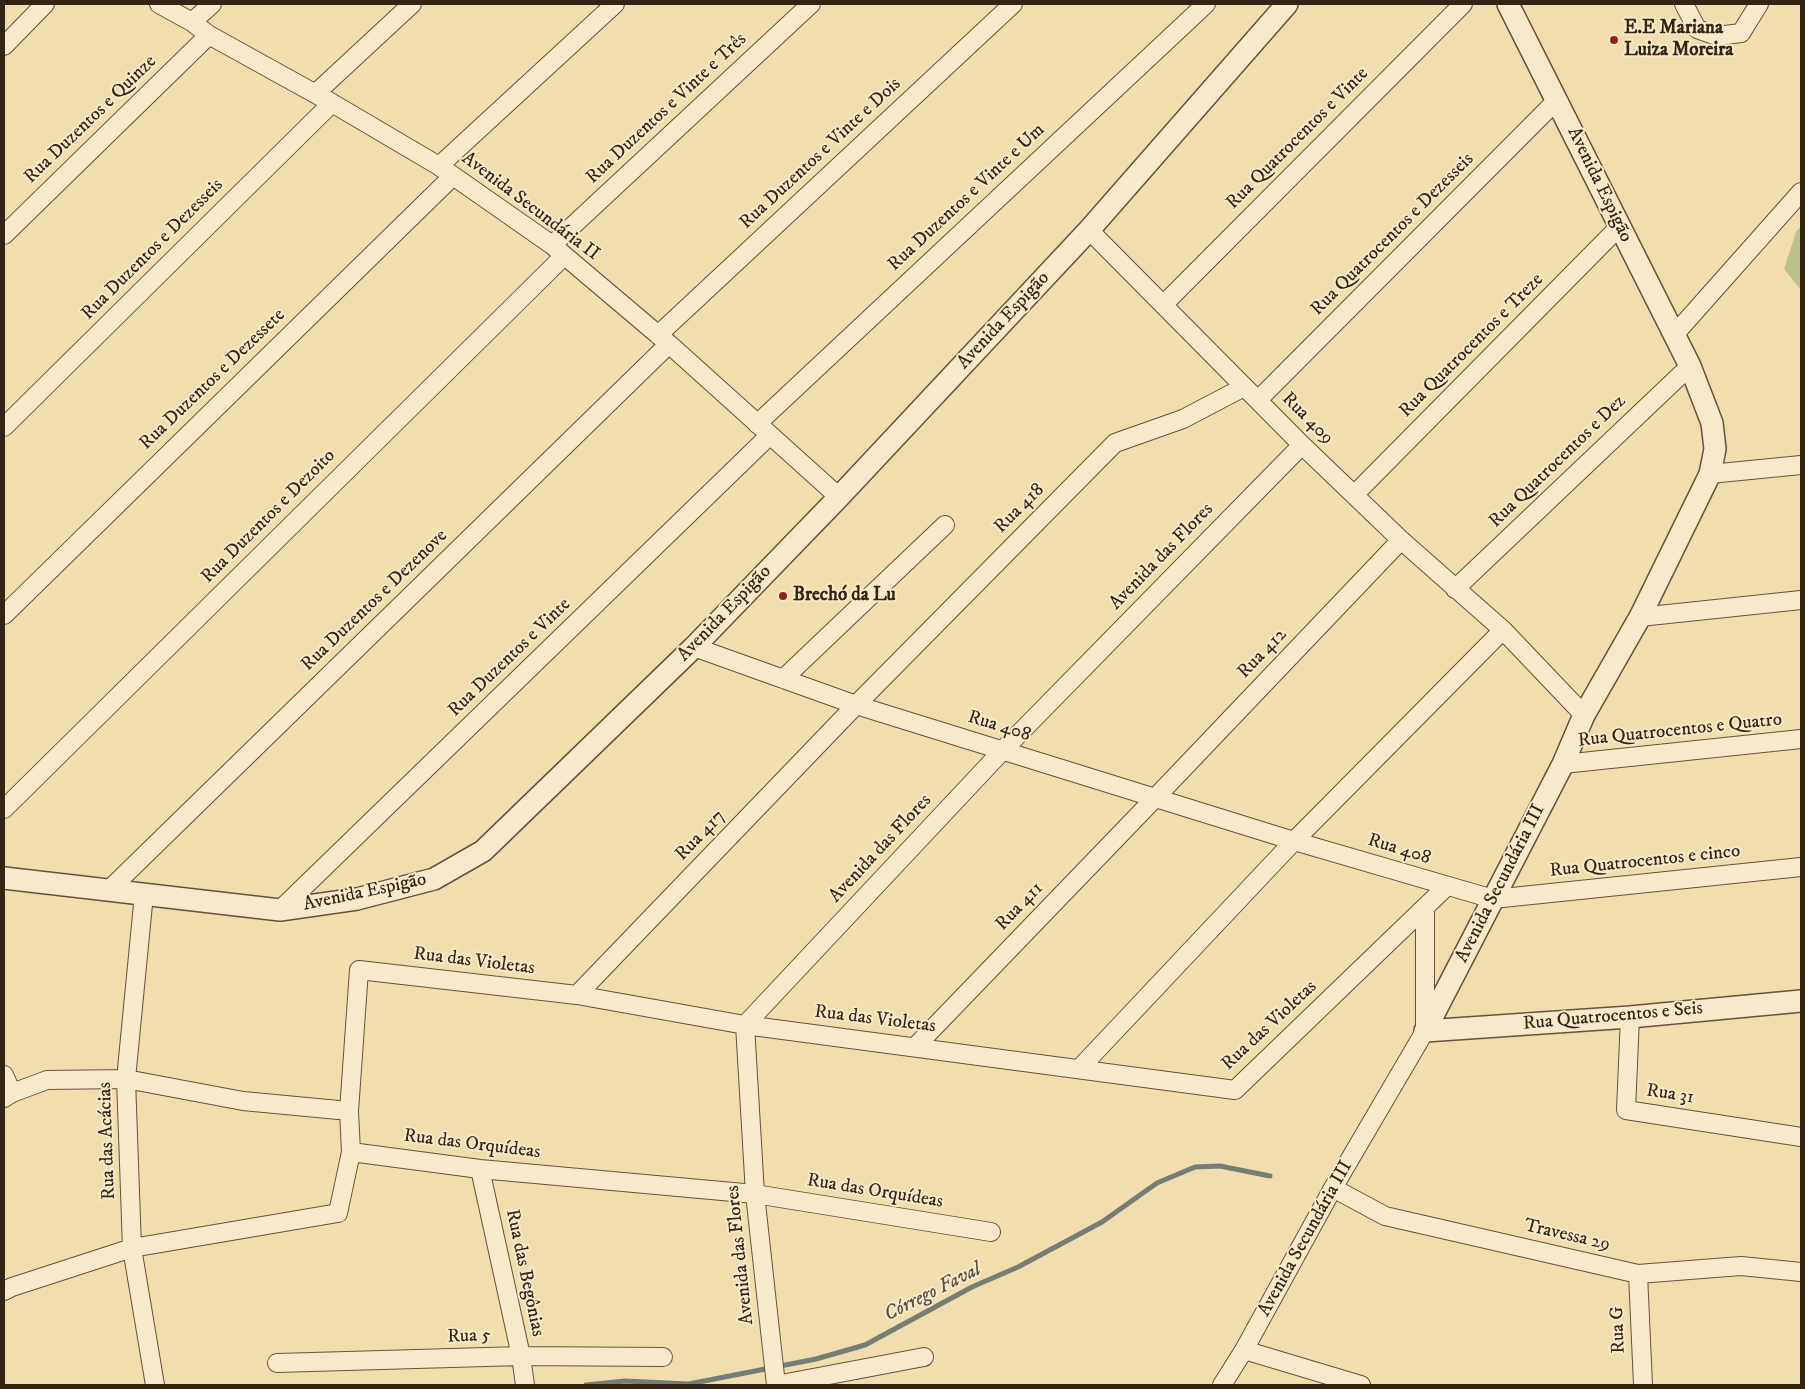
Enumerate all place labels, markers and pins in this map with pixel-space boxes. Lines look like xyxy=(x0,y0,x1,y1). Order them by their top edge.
place label: E.E Mariana Luiza Moreira xyxy=(1624,18,1733,62)
marker: E.E Mariana Luiza Moreira xyxy=(1608,34,1620,46)
place label: Brechó da Lu xyxy=(793,585,896,607)
marker: Brechó da Lu xyxy=(777,590,789,602)

